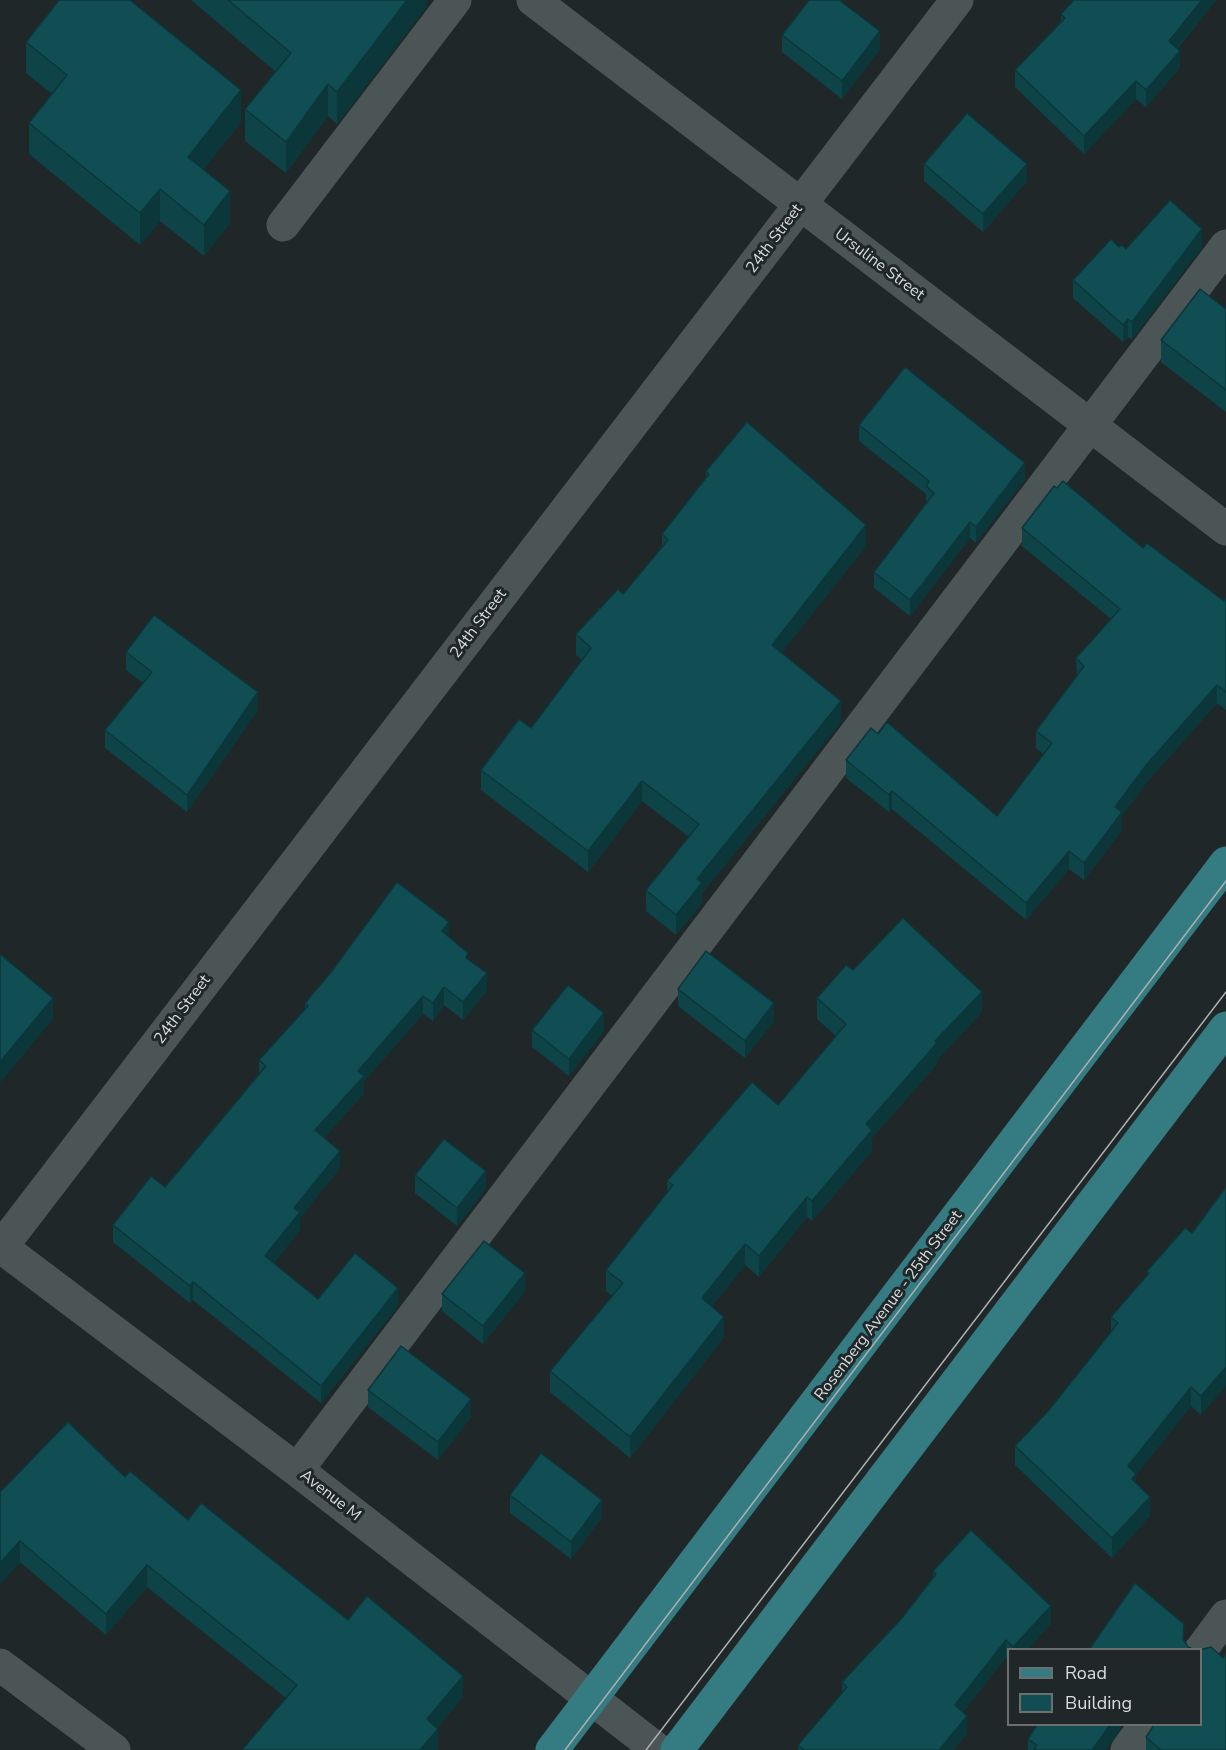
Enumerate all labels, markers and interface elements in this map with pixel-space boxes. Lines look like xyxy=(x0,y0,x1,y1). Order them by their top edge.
street label: 24th Street xyxy=(743,201,807,277)
street label: Ursuline Street xyxy=(830,225,928,305)
street label: 24th Street xyxy=(447,586,511,662)
street label: 24th Street xyxy=(151,972,215,1048)
street label: Rosenberg Avenue - 25th Street xyxy=(811,1207,967,1405)
street label: Avenue M xyxy=(296,1466,364,1526)
legend xyxy=(1007,1648,1202,1726)
text: Road xyxy=(1065,1661,1107,1685)
text: Building xyxy=(1065,1691,1132,1715)

